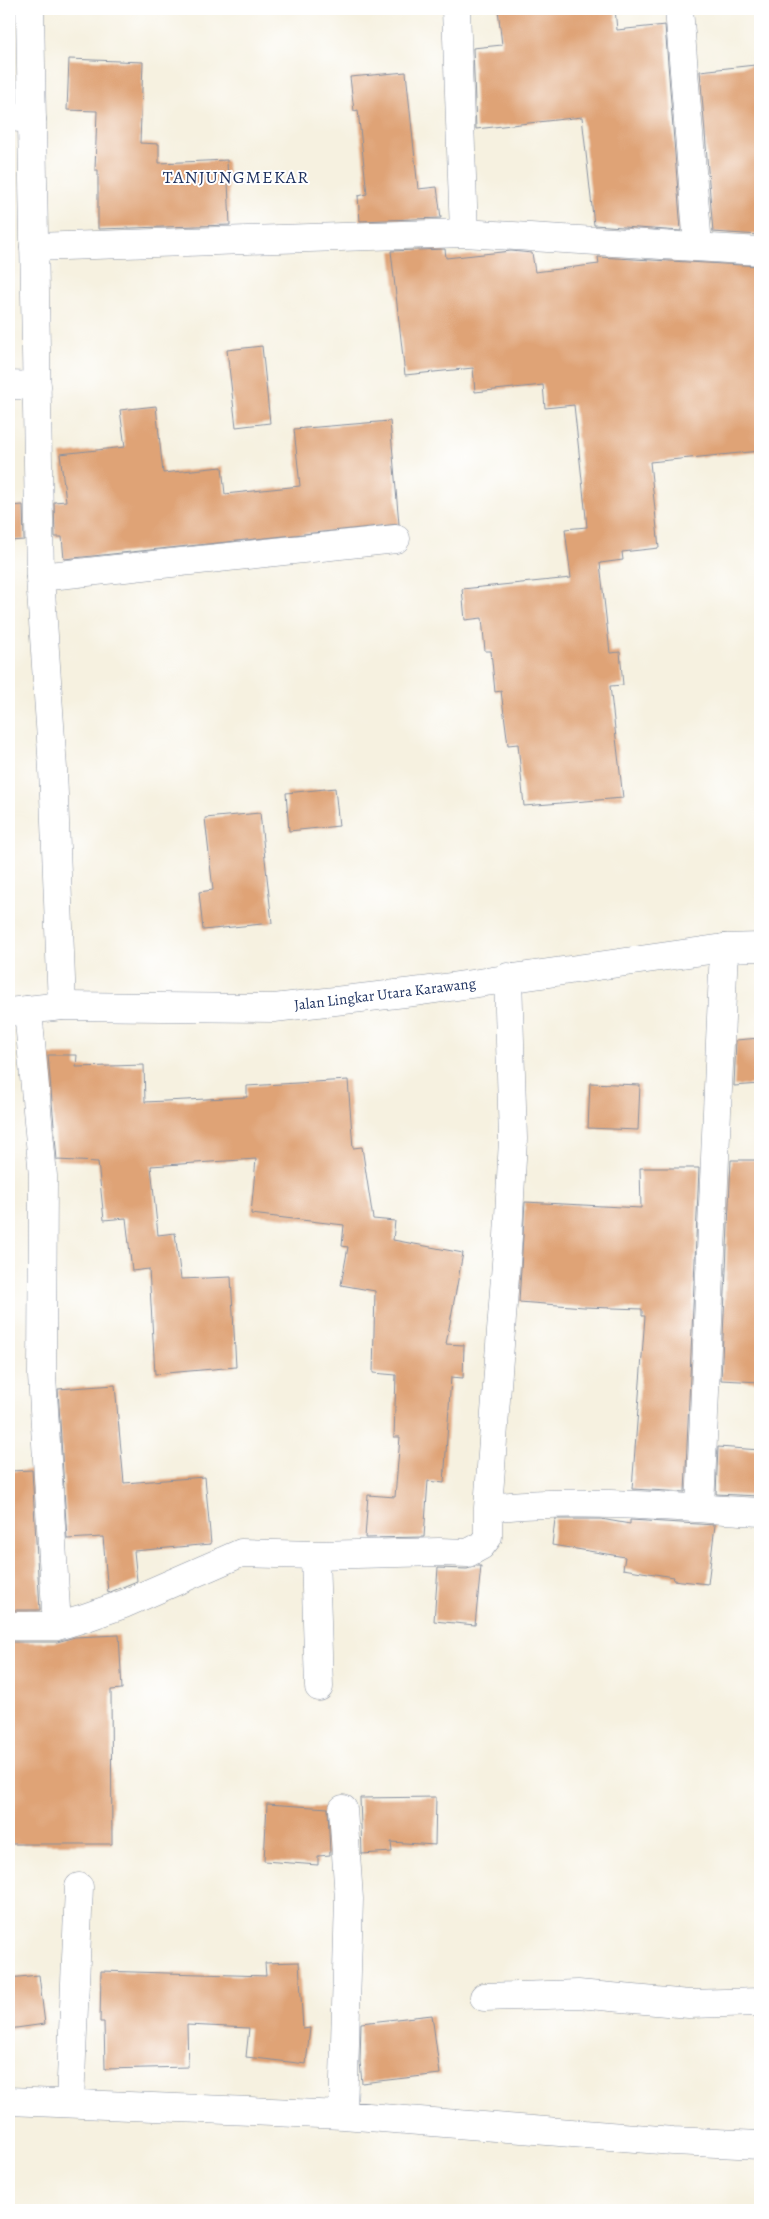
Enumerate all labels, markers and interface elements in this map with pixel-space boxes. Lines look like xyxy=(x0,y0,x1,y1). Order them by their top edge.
district label: TANJUNGMEKAR xyxy=(163,165,309,189)
street label: Jalan Lingkar Utara Karawang xyxy=(293,973,478,1015)

